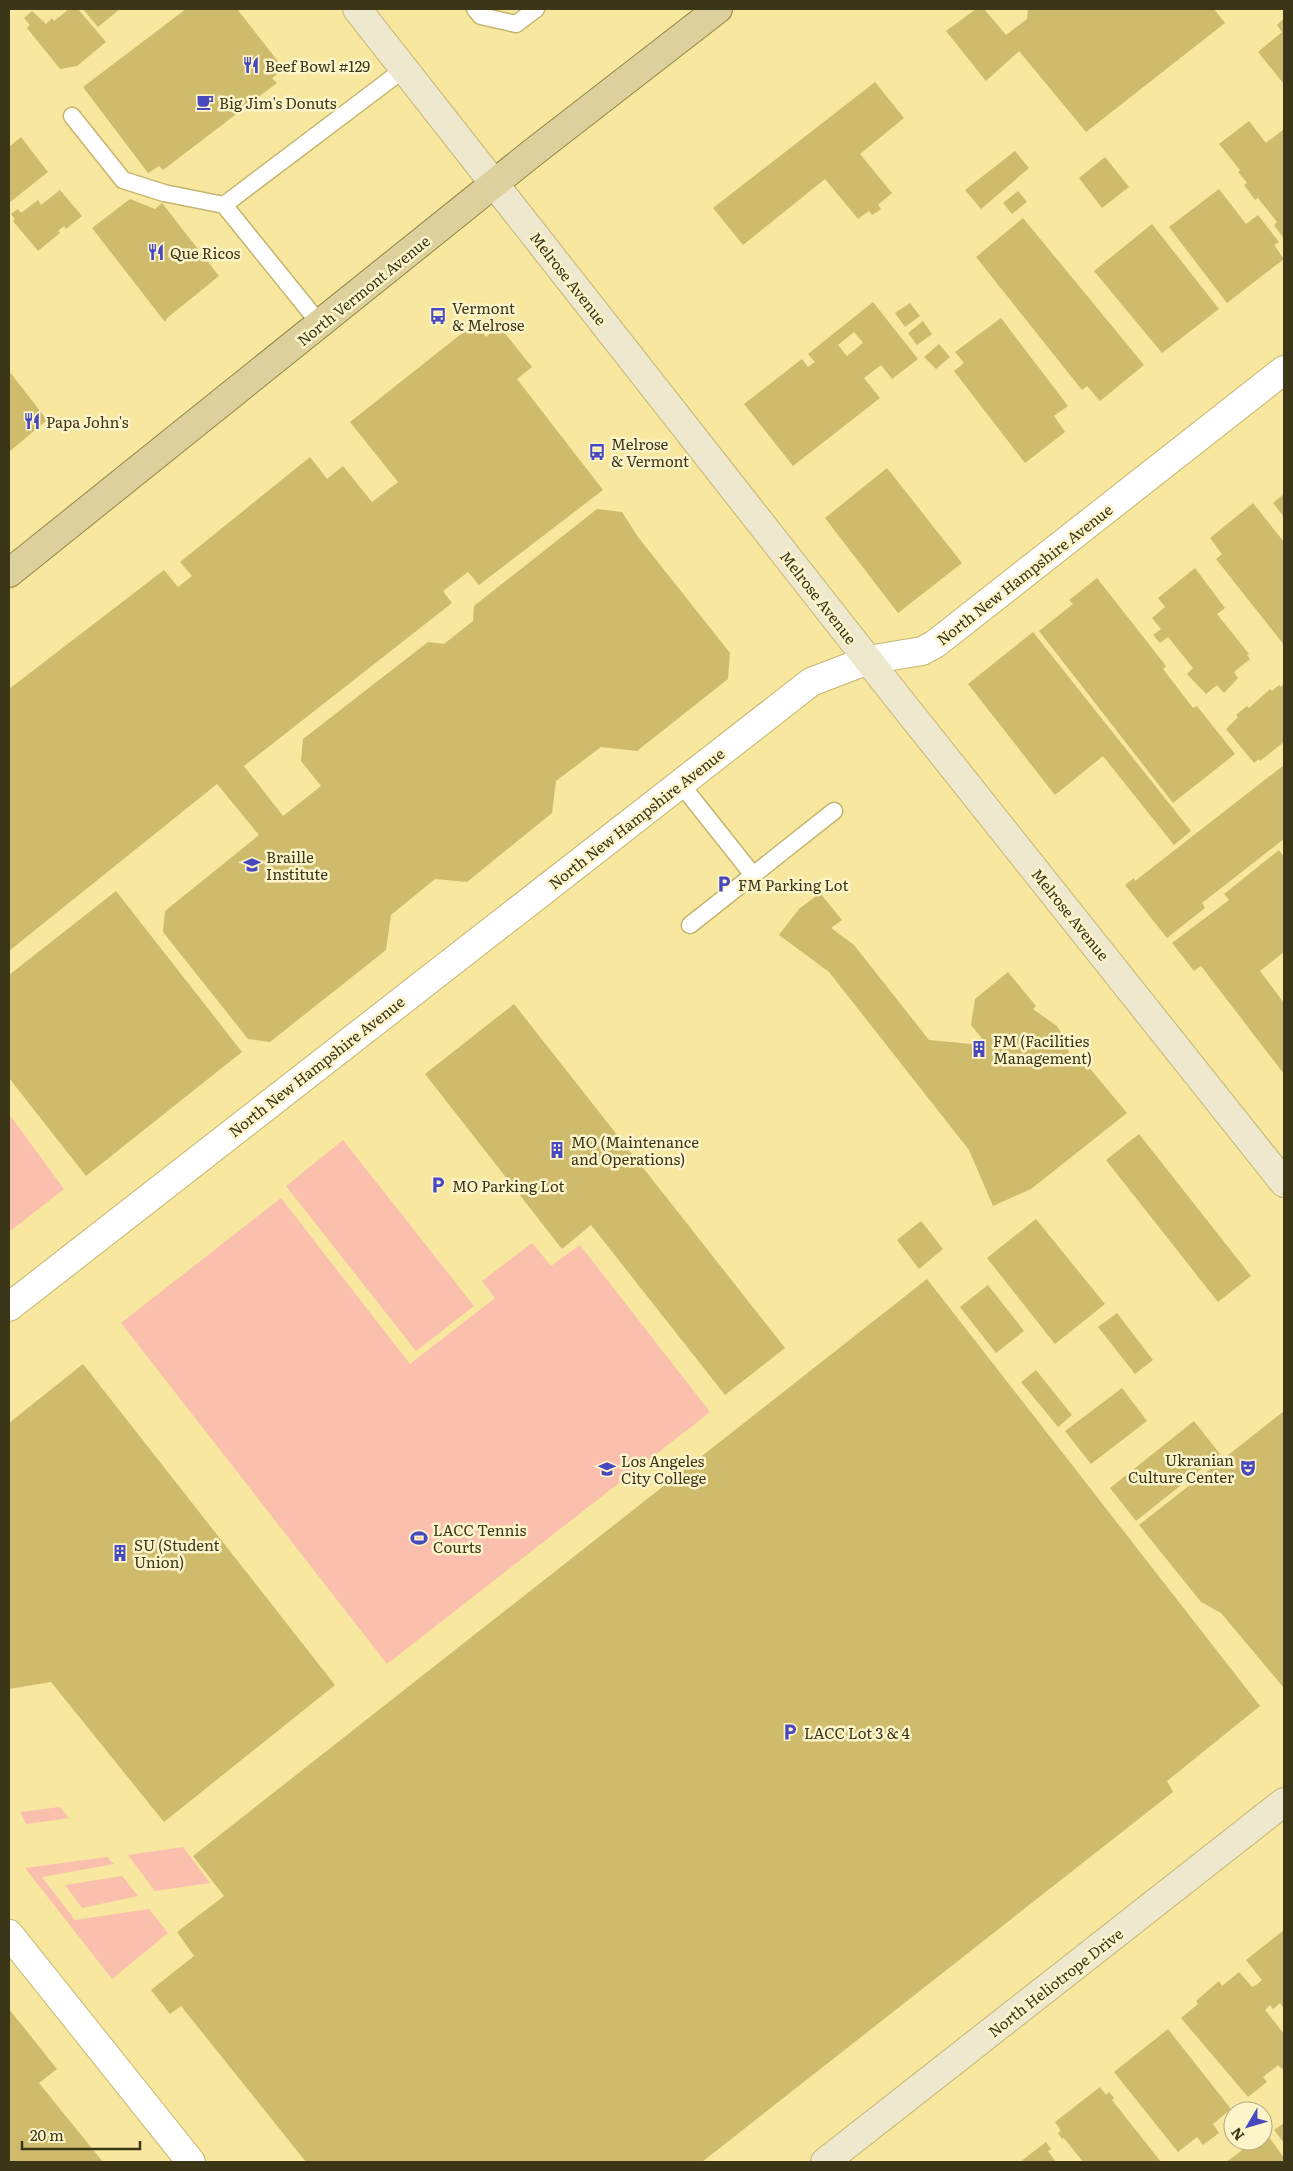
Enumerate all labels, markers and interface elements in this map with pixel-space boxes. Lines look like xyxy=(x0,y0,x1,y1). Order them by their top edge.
place label: Beef Bowl #129 xyxy=(265,54,370,77)
restaurant icon: Beef Bowl #129 xyxy=(241,55,261,75)
place label: Big Jim's Donuts xyxy=(219,91,337,114)
cafe icon: Big Jim's Donuts xyxy=(195,92,215,112)
street label: Melrose Avenue xyxy=(525,226,613,330)
street label: North Vermont Avenue xyxy=(292,229,435,351)
place label: Que Ricos xyxy=(170,241,241,264)
restaurant icon: Que Ricos xyxy=(146,242,166,262)
place label: Vermont & Melrose xyxy=(452,296,525,336)
bus stop icon: Vermont & Melrose xyxy=(428,306,448,326)
place label: Papa John's xyxy=(46,410,129,433)
restaurant icon: Papa John's xyxy=(22,411,42,431)
place label: Melrose & Vermont xyxy=(611,432,689,472)
bus stop icon: Melrose & Vermont xyxy=(587,442,607,462)
street label: North New Hampshire Avenue xyxy=(931,498,1117,650)
street label: Melrose Avenue xyxy=(775,545,863,649)
street label: North New Hampshire Avenue xyxy=(543,742,729,894)
place label: Braille Institute xyxy=(266,845,328,885)
school or university icon: Braille Institute xyxy=(242,855,262,875)
street label: Melrose Avenue xyxy=(1027,863,1116,965)
place label: FM Parking Lot xyxy=(738,873,849,896)
parking icon: FM Parking Lot xyxy=(714,874,734,894)
street label: North New Hampshire Avenue xyxy=(223,990,409,1142)
place label: FM (Facilities Management) xyxy=(993,1029,1092,1069)
building icon: FM (Facilities Management) xyxy=(969,1039,989,1059)
place label: MO (Maintenance and Operations) xyxy=(571,1130,699,1170)
building icon: MO (Maintenance and Operations) xyxy=(547,1140,567,1160)
place label: MO Parking Lot xyxy=(452,1174,565,1197)
parking icon: MO Parking Lot xyxy=(428,1175,448,1195)
place label: Ukranian Culture Center xyxy=(1128,1448,1234,1488)
place label: Los Angeles City College xyxy=(621,1449,706,1489)
theatre icon: Ukranian Culture Center xyxy=(1238,1458,1258,1478)
school or university icon: Los Angeles City College xyxy=(597,1459,617,1479)
place label: LACC Tennis Courts xyxy=(433,1518,526,1558)
sports icon: LACC Tennis Courts xyxy=(409,1528,429,1548)
place label: SU (Student Union) xyxy=(134,1533,220,1573)
building icon: SU (Student Union) xyxy=(110,1543,130,1563)
place label: LACC Lot 3 & 4 xyxy=(804,1721,910,1744)
parking icon: LACC Lot 3 & 4 xyxy=(780,1722,800,1742)
street label: North Heliotrope Drive xyxy=(983,1922,1128,2042)
north arrow xyxy=(1223,2101,1273,2151)
scale bar xyxy=(22,2118,140,2150)
text: 20 m xyxy=(30,2123,64,2146)
text: N xyxy=(1225,2124,1248,2145)

